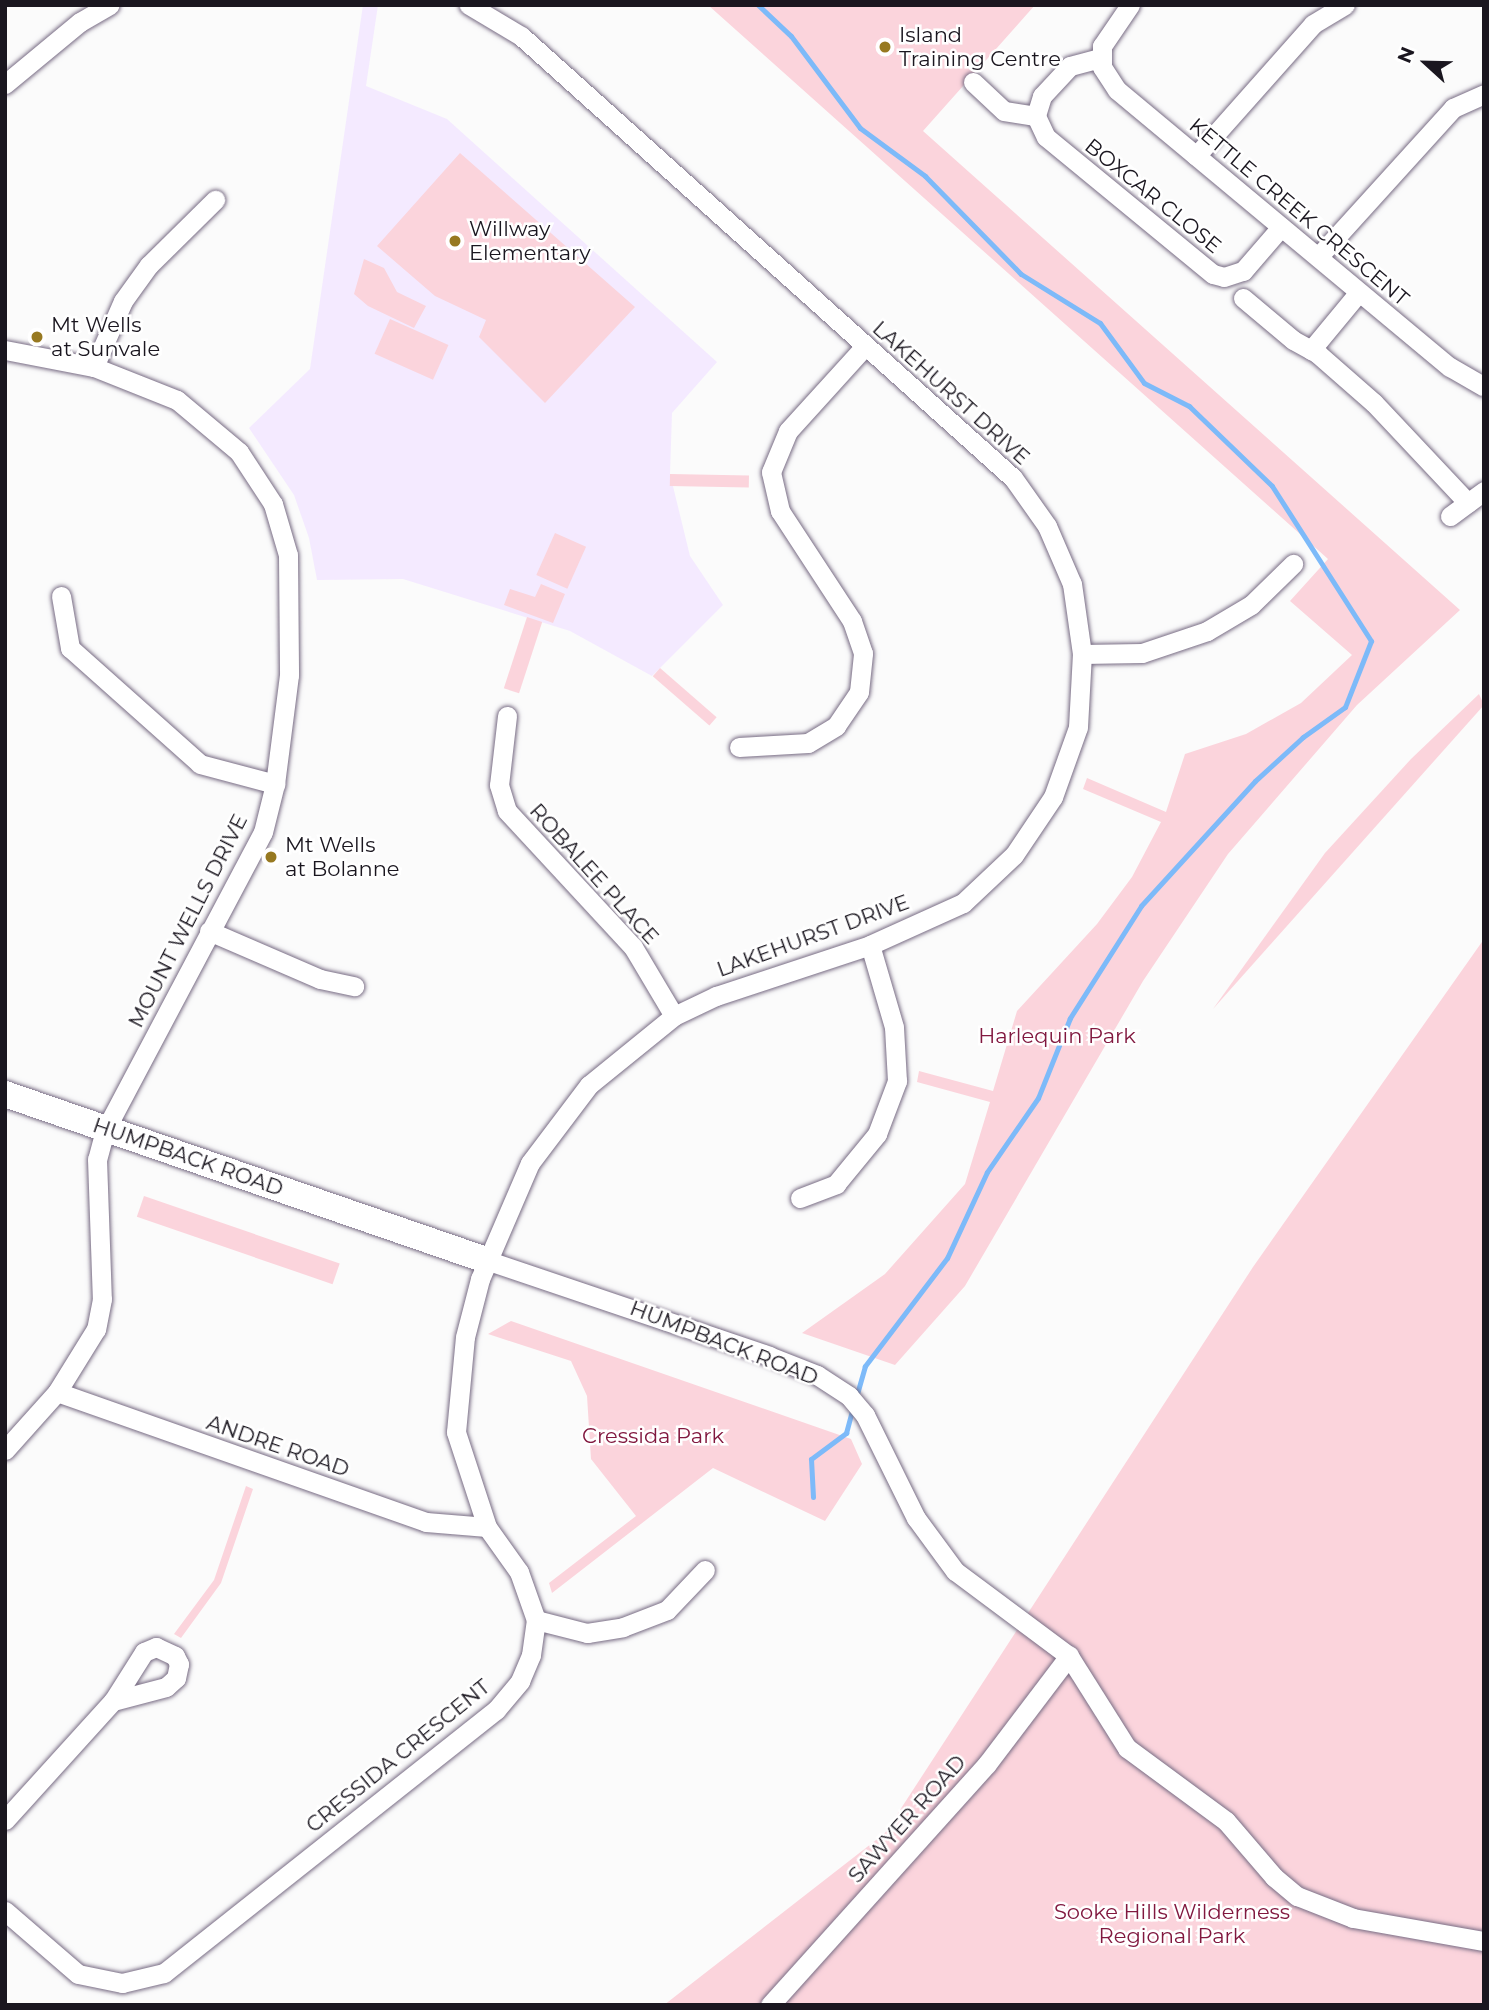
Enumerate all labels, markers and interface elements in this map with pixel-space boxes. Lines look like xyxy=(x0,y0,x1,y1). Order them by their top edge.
place label: Island Training Centre xyxy=(899,22,1061,72)
north arrow xyxy=(1391,28,1461,98)
marker: Island Training Centre xyxy=(877,39,893,55)
text: N xyxy=(1393,44,1420,66)
street label: KETTLE CREEK CRESCENT xyxy=(1184,113,1414,311)
street label: BOXCAR CLOSE xyxy=(1080,133,1226,259)
place label: Willway Elementary xyxy=(469,216,591,266)
marker: Willway Elementary xyxy=(447,233,463,249)
place label: Mt Wells at Sunvale xyxy=(51,312,160,362)
street label: LAKEHURST DRIVE xyxy=(867,316,1035,470)
marker: Mt Wells at Sunvale xyxy=(29,329,45,345)
street label: ROBALEE PLACE xyxy=(524,798,664,950)
street label: MOUNT WELLS DRIVE xyxy=(123,810,253,1032)
place label: Mt Wells at Bolanne xyxy=(285,832,400,882)
marker: Mt Wells at Bolanne xyxy=(263,849,279,865)
street label: LAKEHURST DRIVE xyxy=(714,890,912,982)
park label: Harlequin Park xyxy=(978,1023,1136,1049)
street label: HUMPBACK ROAD xyxy=(90,1113,286,1201)
street label: HUMPBACK ROAD xyxy=(626,1295,822,1391)
street label: ANDRE ROAD xyxy=(203,1410,353,1482)
park label: Cressida Park xyxy=(582,1423,724,1449)
street label: CRESSIDA CRESCENT xyxy=(301,1674,495,1838)
street label: SAWYER ROAD xyxy=(843,1750,971,1888)
park label: Sooke Hills Wilderness Regional Park xyxy=(1054,1899,1290,1949)

